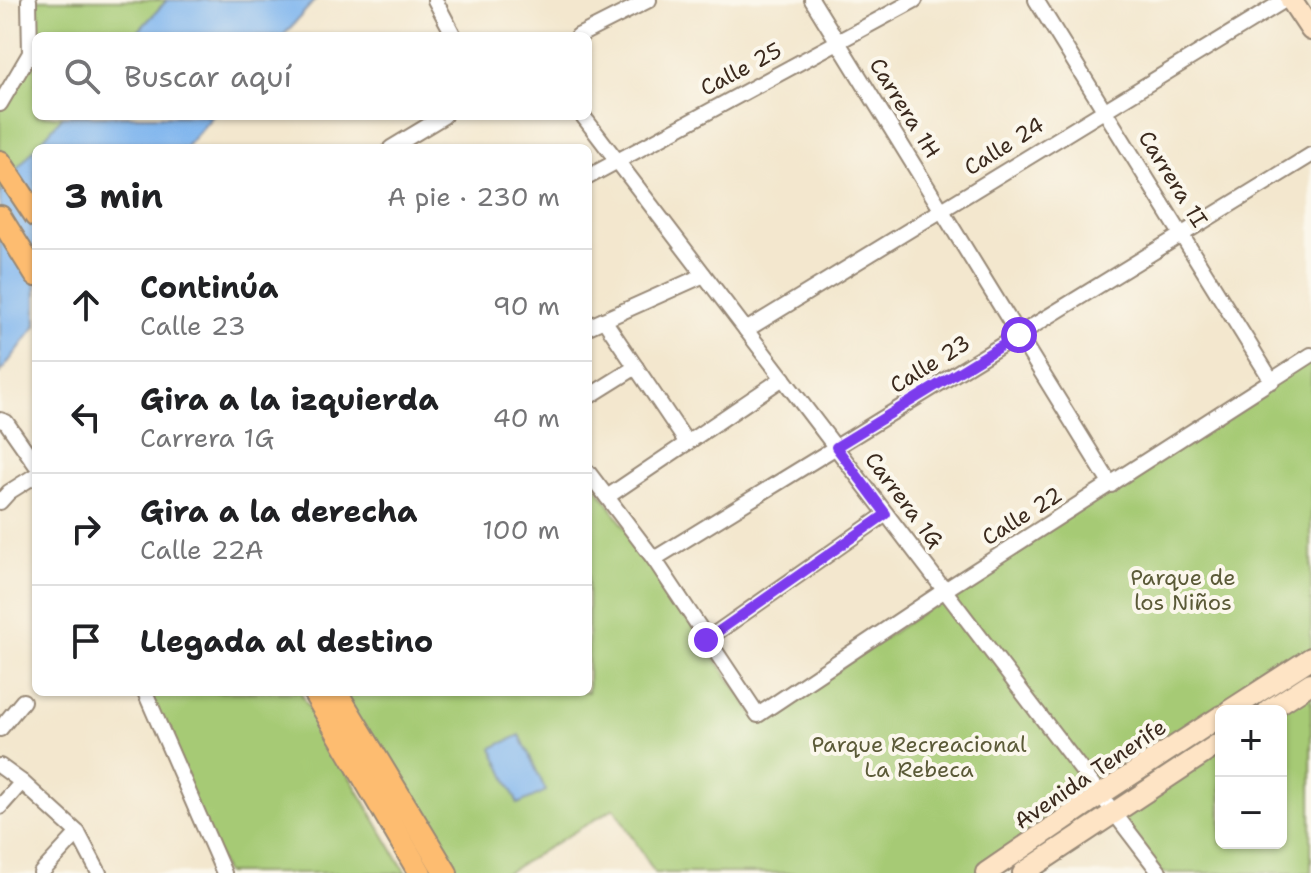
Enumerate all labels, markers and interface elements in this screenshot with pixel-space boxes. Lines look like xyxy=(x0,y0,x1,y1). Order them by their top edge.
search box xyxy=(32,32,592,120)
street label: Calle 25 xyxy=(695,35,787,103)
street label: Carrera 1H xyxy=(863,52,947,164)
icon: search xyxy=(60,54,104,98)
text: Buscar aquí xyxy=(124,56,292,97)
street label: Calle 24 xyxy=(959,110,1049,182)
street label: Carrera 1I xyxy=(1132,125,1214,233)
text: 3 min xyxy=(64,173,163,219)
text: A pie · 230 m xyxy=(387,179,560,214)
text: Continúa xyxy=(140,267,279,308)
icon: ahead xyxy=(64,283,108,327)
text: 90 m xyxy=(493,288,560,323)
text: Calle 23 xyxy=(140,308,246,343)
route start xyxy=(1001,317,1037,353)
street label: Calle 23 xyxy=(884,328,976,400)
text: Gira a la izquierda xyxy=(140,379,439,420)
icon: left xyxy=(64,395,108,439)
text: 40 m xyxy=(493,400,560,435)
text: Carrera 1G xyxy=(140,420,274,455)
street label: Carrera 1G xyxy=(858,446,950,554)
street label: Calle 22 xyxy=(976,480,1068,552)
text: Gira a la derecha xyxy=(140,491,418,532)
icon: right xyxy=(64,507,108,551)
text: 100 m xyxy=(482,512,560,547)
text: Calle 22A xyxy=(140,532,264,567)
park label: Parque de los Niños xyxy=(1130,563,1236,617)
icon: arrive xyxy=(64,619,108,663)
text: Llegada al destino xyxy=(140,621,433,662)
route end xyxy=(688,622,724,658)
map controls xyxy=(1215,705,1287,849)
button: + xyxy=(1215,705,1287,777)
street label: Avenida Tenerife xyxy=(1008,712,1172,836)
park label: Parque Recreacional La Rebeca xyxy=(811,730,1027,784)
button: − xyxy=(1215,777,1287,849)

